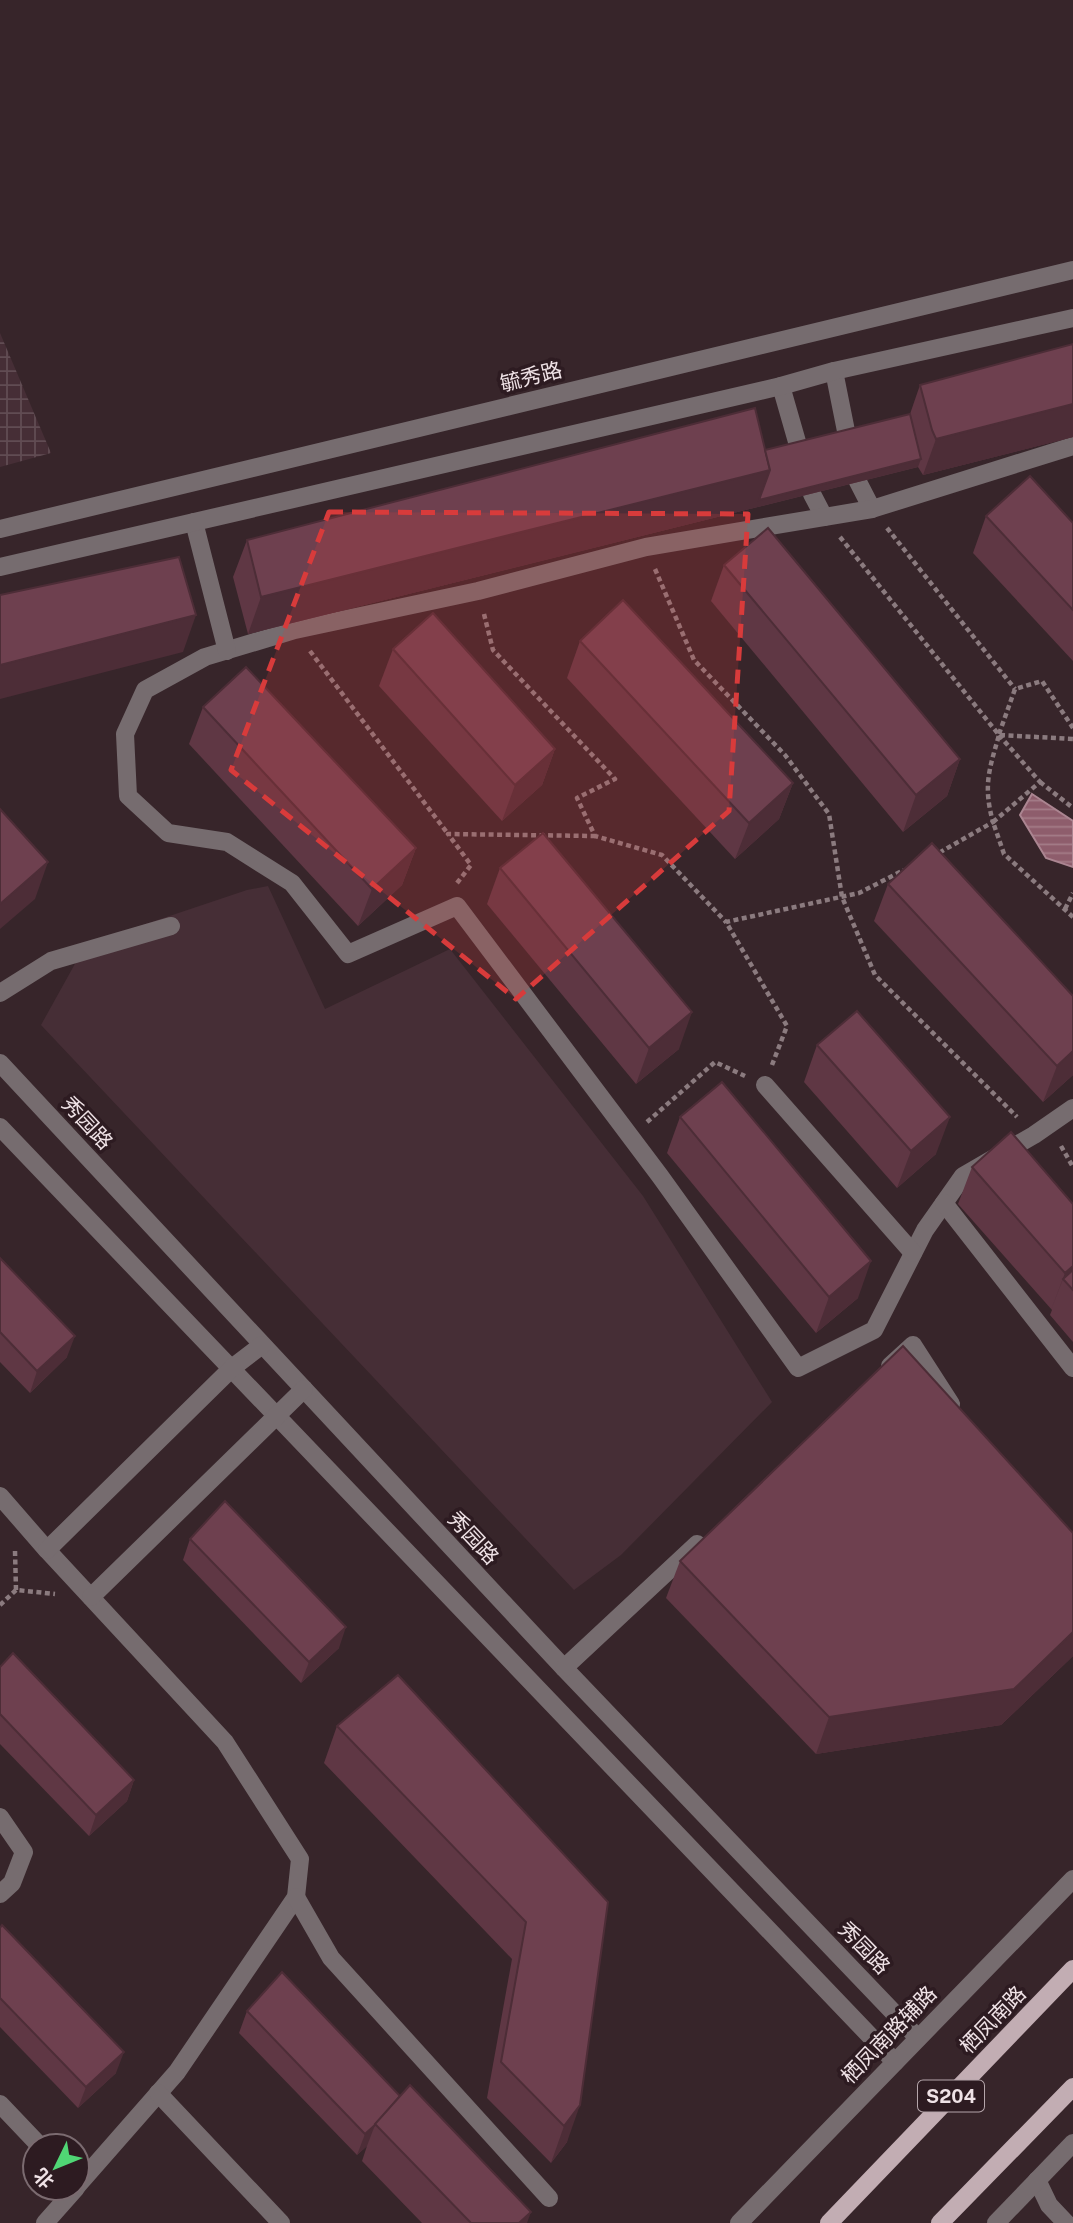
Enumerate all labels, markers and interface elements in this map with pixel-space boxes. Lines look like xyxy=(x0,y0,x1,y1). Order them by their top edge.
street label: 毓秀路 xyxy=(497,357,564,396)
street label: 秀园路 xyxy=(57,1091,118,1154)
street label: 秀园路 xyxy=(443,1506,504,1569)
street label: 秀园路 xyxy=(833,1916,895,1979)
street label: 栖凤南路辅路 xyxy=(836,1981,941,2089)
street label: 栖凤南路 xyxy=(954,1981,1031,2059)
road number: S204 xyxy=(918,2080,984,2112)
north arrow xyxy=(21,2132,91,2202)
text: 北 xyxy=(29,2164,58,2193)

